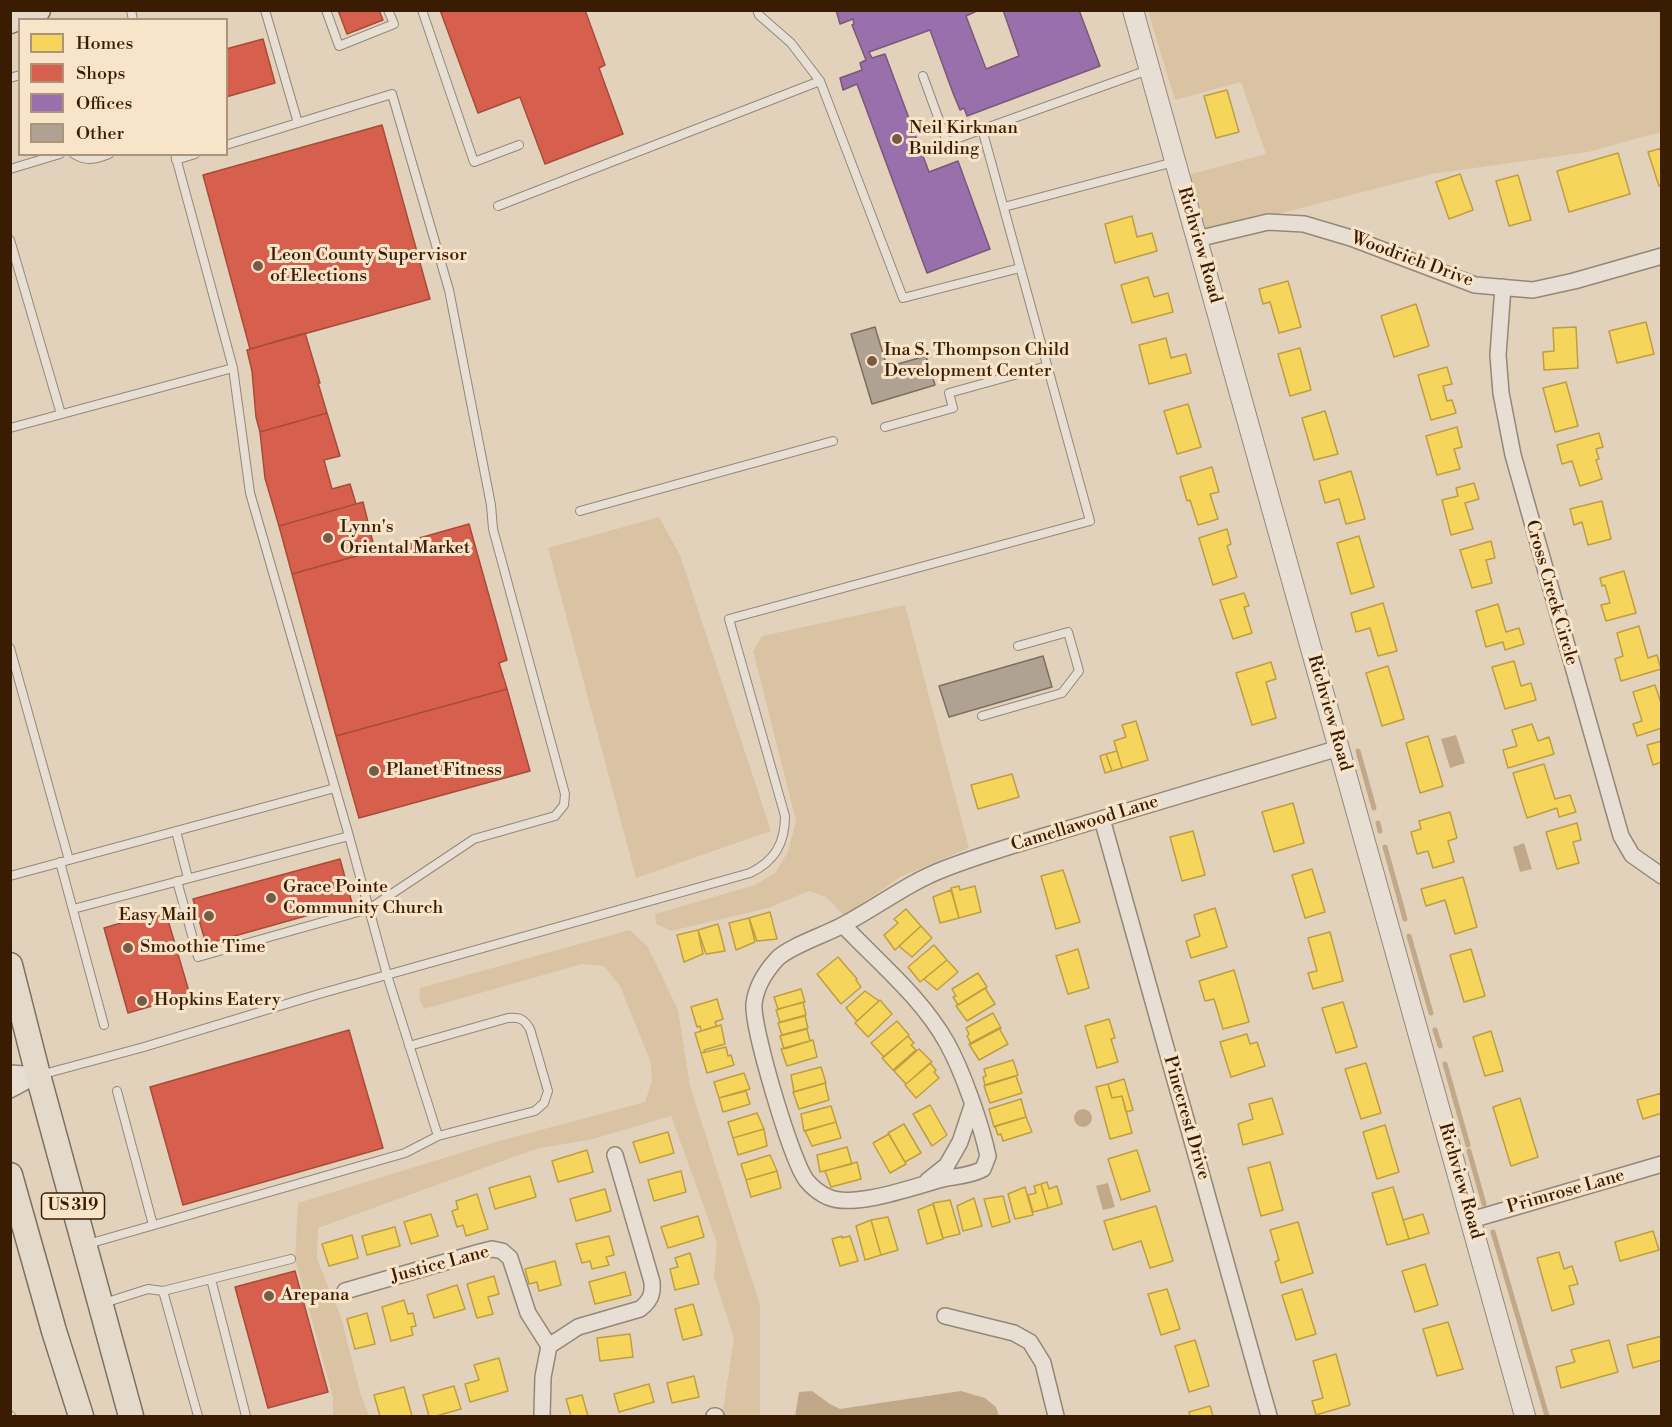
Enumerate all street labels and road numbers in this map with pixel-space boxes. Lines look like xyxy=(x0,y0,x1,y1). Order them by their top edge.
street label: Richview Road xyxy=(1172,184,1226,306)
street label: Woodrich Drive xyxy=(1348,228,1476,292)
street label: Cross Creek Circle xyxy=(1520,518,1582,668)
street label: Richview Road xyxy=(1302,652,1356,774)
street label: Camellawood Lane xyxy=(1009,791,1161,857)
street label: Pinecrest Drive xyxy=(1158,1054,1214,1182)
street label: Richview Road xyxy=(1433,1120,1487,1242)
street label: Primrose Lane xyxy=(1505,1165,1627,1219)
road number: US 319 xyxy=(42,1193,104,1219)
street label: Justice Lane xyxy=(388,1241,492,1289)

